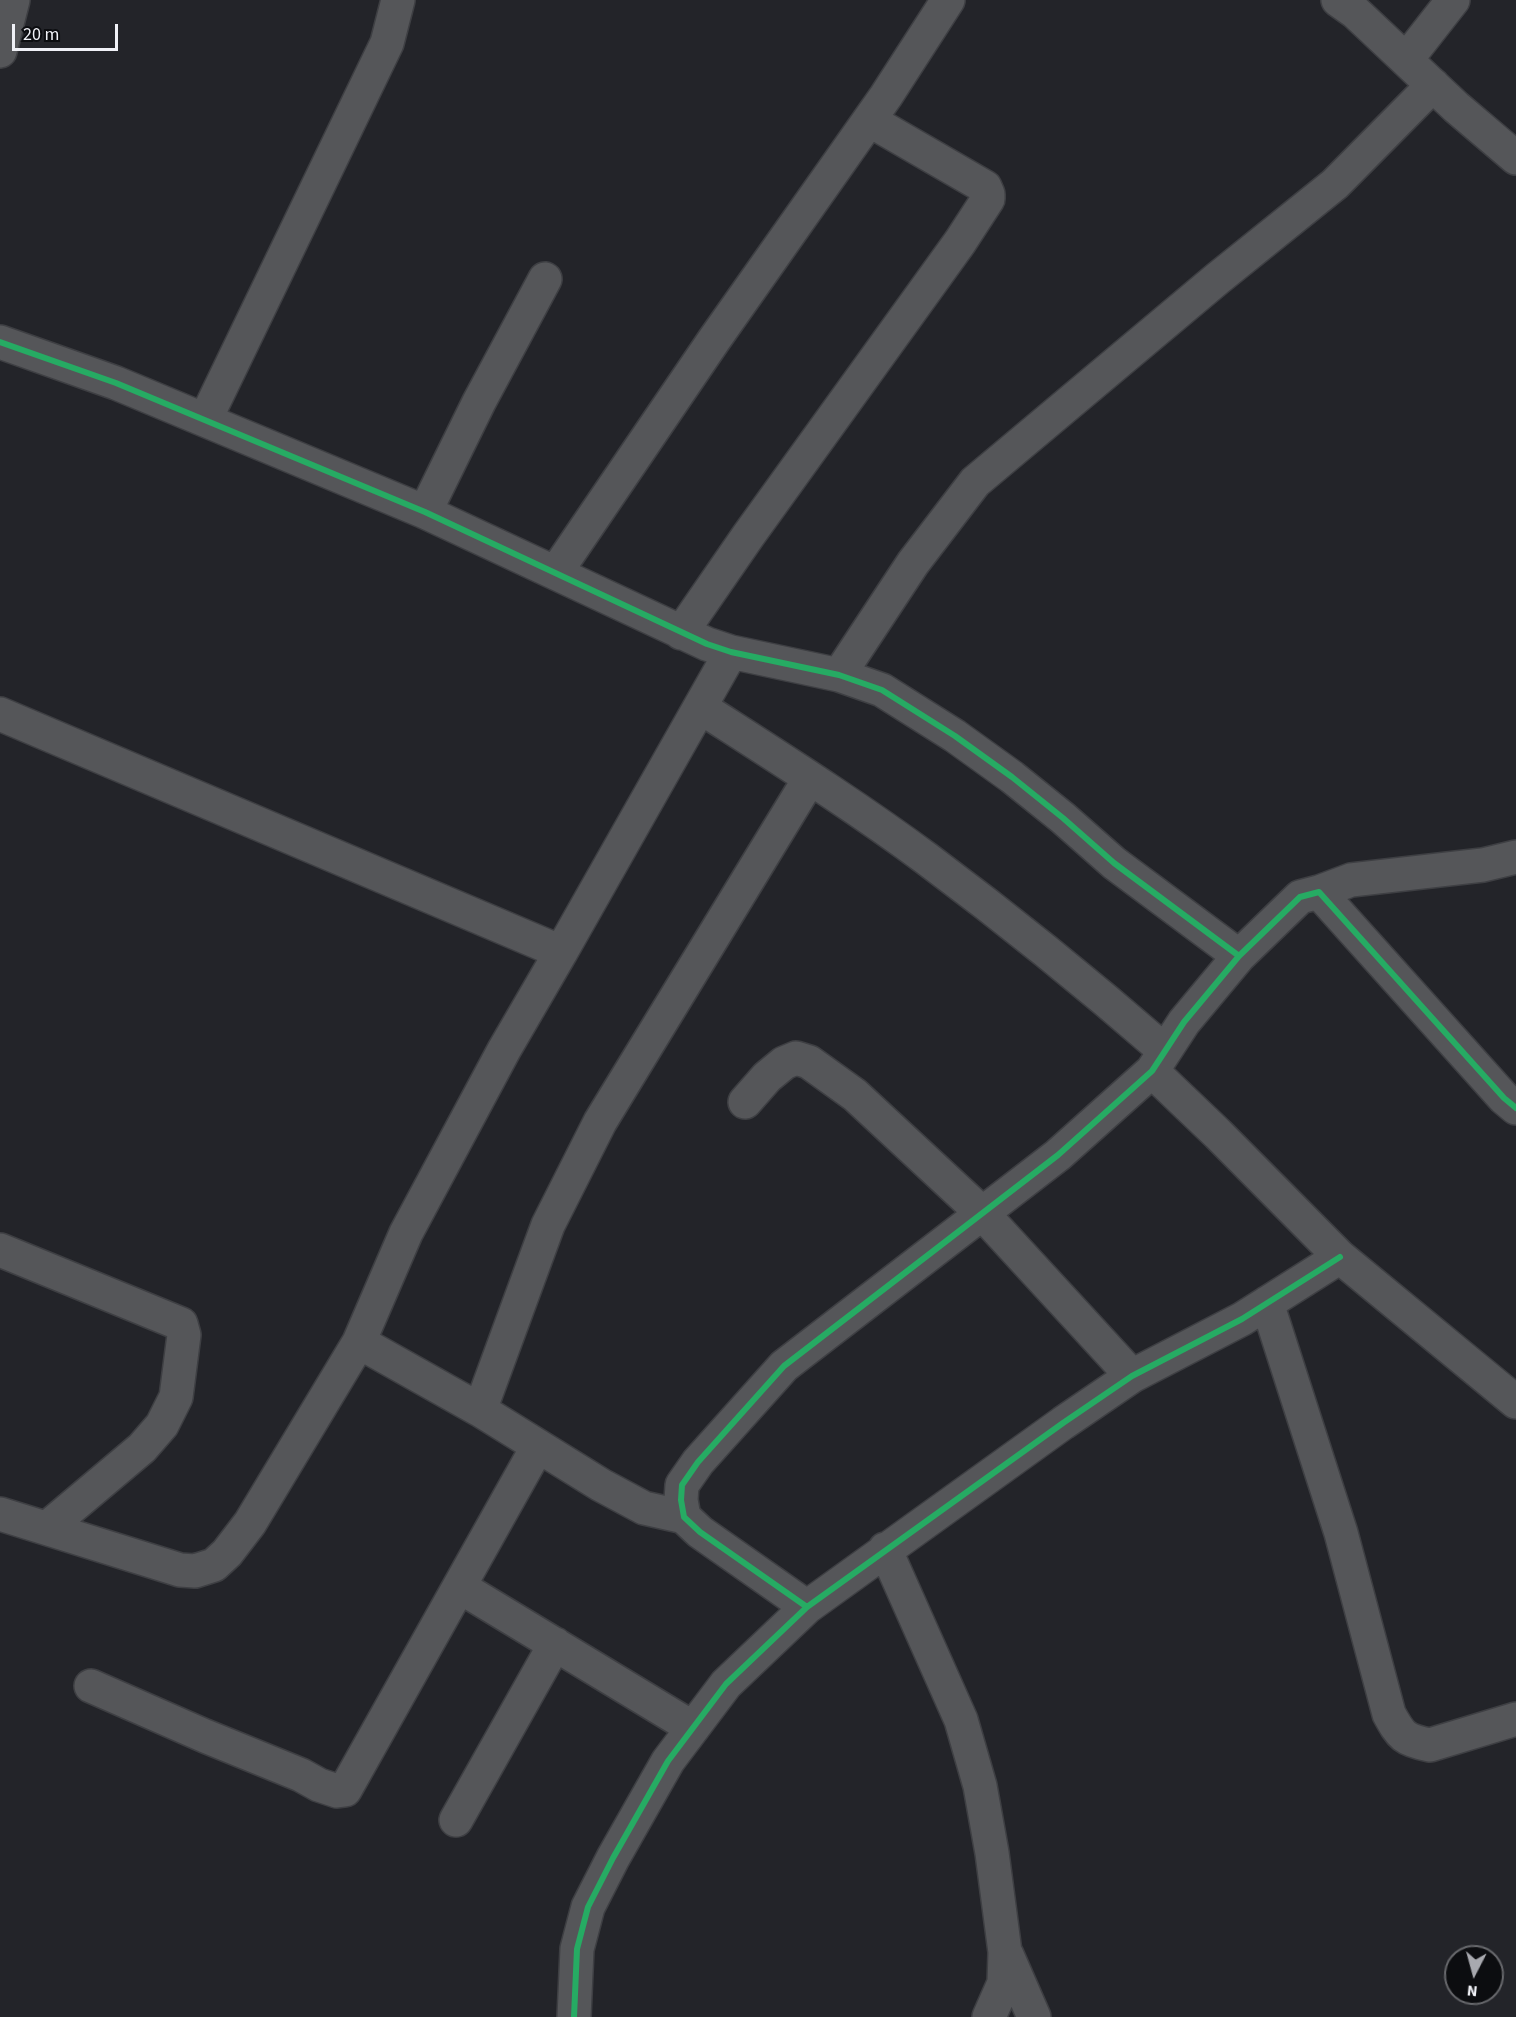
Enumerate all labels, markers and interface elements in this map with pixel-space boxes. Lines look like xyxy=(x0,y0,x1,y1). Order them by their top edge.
scale bar xyxy=(15,12,122,50)
text: 20 m xyxy=(23,22,59,47)
north arrow xyxy=(1444,1945,1504,2005)
text: N xyxy=(1466,1979,1479,2002)

